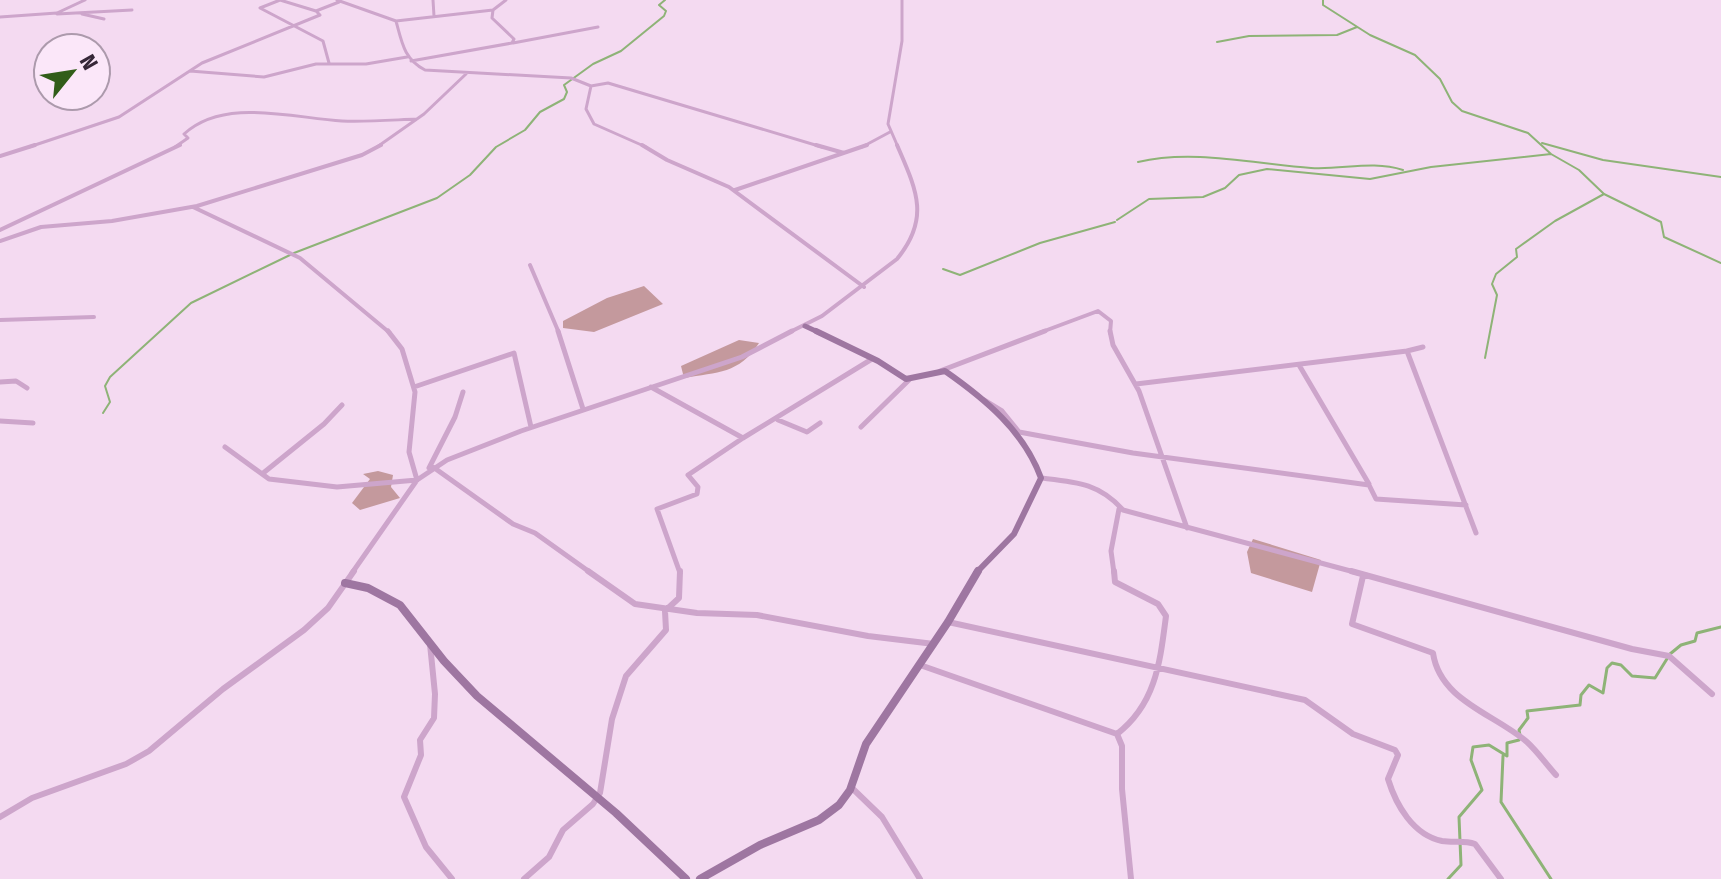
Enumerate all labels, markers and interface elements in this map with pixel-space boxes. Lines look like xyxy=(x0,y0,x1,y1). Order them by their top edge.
north arrow xyxy=(32,32,112,112)
text: N xyxy=(74,50,104,75)

